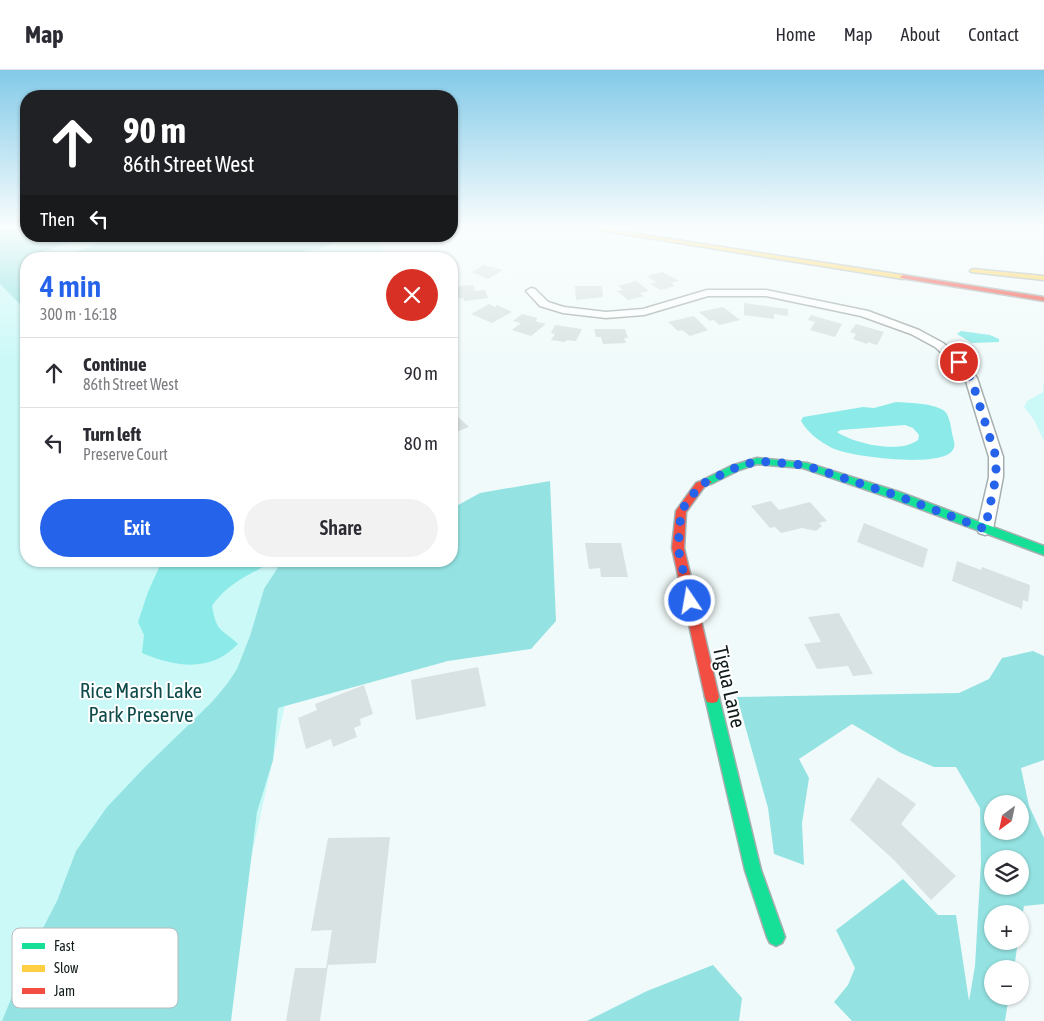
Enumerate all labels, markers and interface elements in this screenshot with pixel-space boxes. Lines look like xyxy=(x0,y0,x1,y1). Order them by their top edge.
text: Map xyxy=(25,21,64,48)
text: Home xyxy=(776,24,816,45)
text: Map xyxy=(844,24,873,45)
text: About xyxy=(901,24,940,45)
text: Contact xyxy=(968,24,1019,45)
icon: ahead xyxy=(40,110,105,175)
text: 90 m xyxy=(123,110,186,150)
text: 86th Street West xyxy=(123,151,254,177)
icon: left xyxy=(85,205,113,233)
text: Then xyxy=(40,208,75,230)
text: 4 min xyxy=(40,269,101,303)
button: close xyxy=(386,269,438,321)
text: 300 m · 16:18 xyxy=(40,305,117,323)
pin xyxy=(938,341,980,383)
icon: arrive xyxy=(945,348,973,376)
text: Continue xyxy=(83,353,147,375)
icon: ahead xyxy=(40,359,68,387)
text: 90 m xyxy=(404,362,438,384)
text: 86th Street West xyxy=(83,375,179,393)
text: Turn left xyxy=(83,423,141,445)
icon: left xyxy=(40,429,68,457)
text: 80 m xyxy=(404,432,438,454)
text: Preserve Court xyxy=(83,445,168,463)
button: Exit xyxy=(40,499,234,557)
button: Share xyxy=(244,499,438,557)
position arrow xyxy=(663,574,715,626)
street label: Tigua Lane xyxy=(709,644,751,730)
park label: Rice Marsh Lake Park Preserve xyxy=(80,678,202,726)
north arrow xyxy=(984,795,1029,840)
map controls xyxy=(984,795,1029,1005)
button: layers xyxy=(984,850,1029,895)
button: + xyxy=(984,905,1029,950)
legend xyxy=(12,928,178,1008)
text: Fast xyxy=(54,938,75,954)
text: Slow xyxy=(54,960,79,976)
button: − xyxy=(984,960,1029,1005)
text: Jam xyxy=(54,983,75,999)

